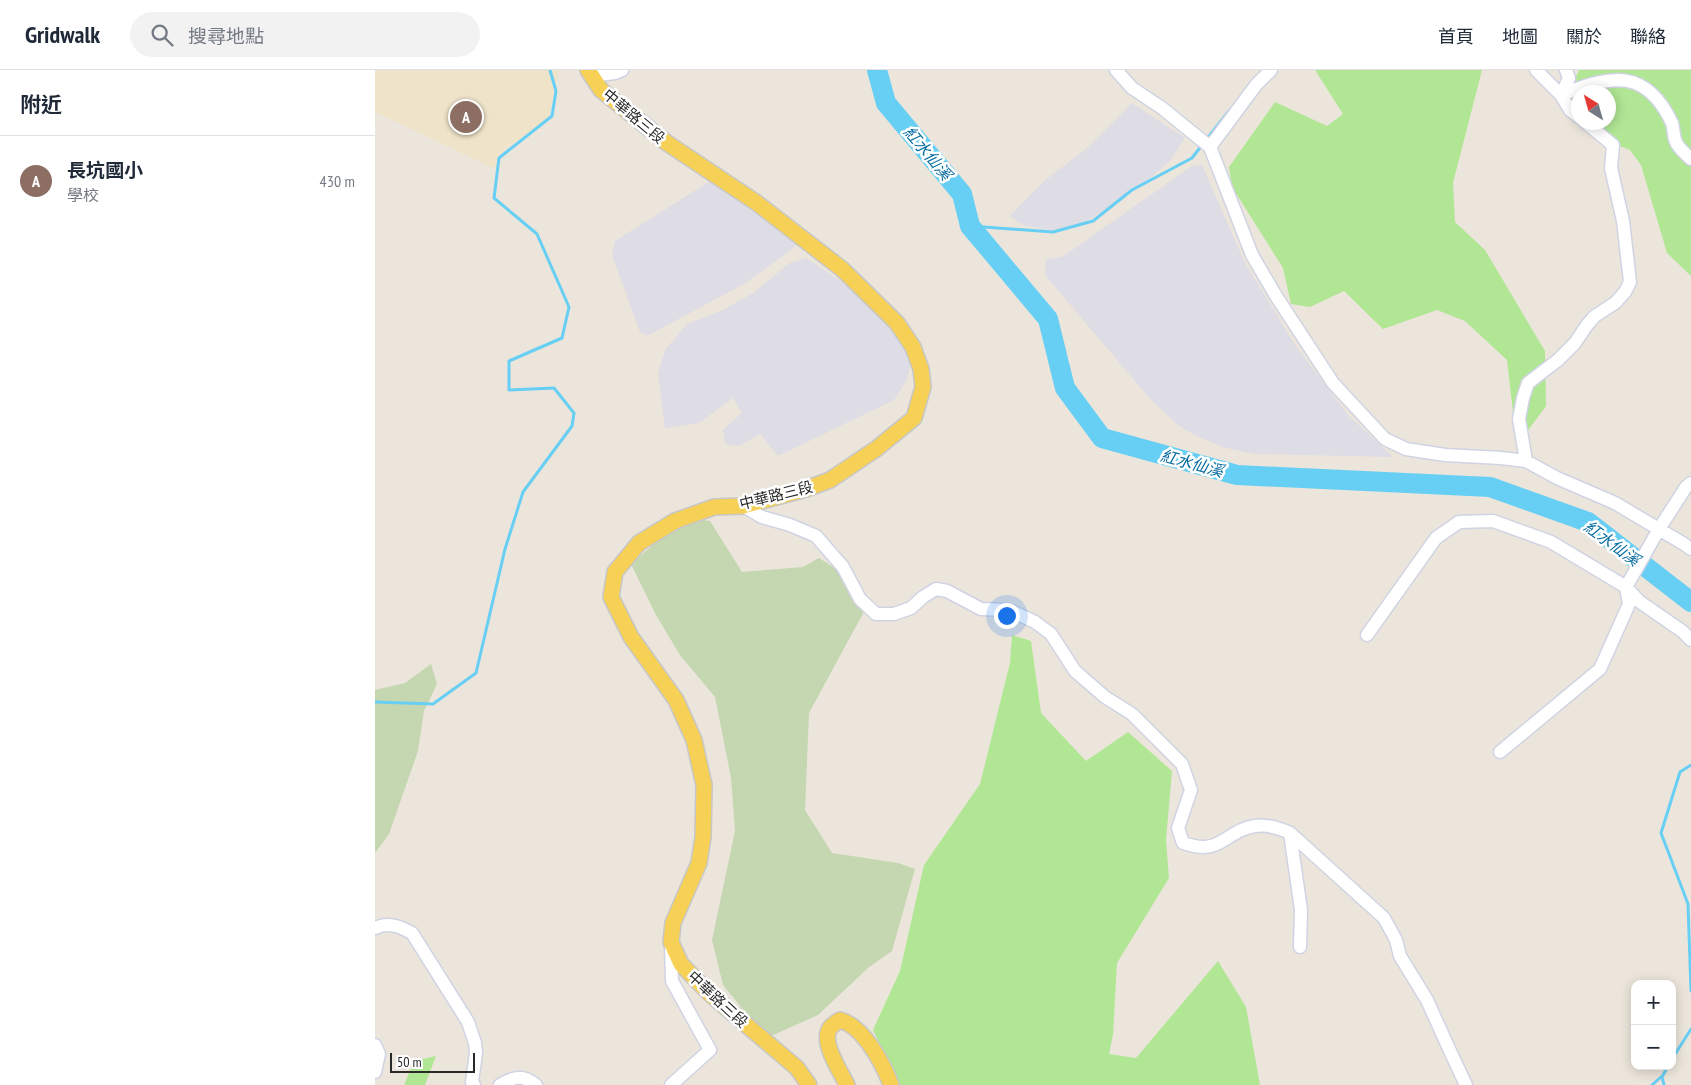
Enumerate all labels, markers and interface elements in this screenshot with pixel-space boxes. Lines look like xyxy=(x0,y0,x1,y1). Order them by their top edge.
search box xyxy=(130,12,480,57)
text: Gridwalk xyxy=(25,19,100,50)
icon: search xyxy=(148,21,176,49)
text: 搜尋地點 xyxy=(188,24,264,48)
text: 首頁 xyxy=(1438,25,1474,48)
text: 地圖 xyxy=(1502,25,1538,48)
text: 關於 xyxy=(1566,25,1602,48)
text: 聯絡 xyxy=(1630,25,1666,48)
street label: 中華路三段 xyxy=(599,85,669,147)
north arrow xyxy=(1571,85,1616,130)
text: 附近 xyxy=(20,91,62,118)
pin: A xyxy=(450,98,482,136)
water label: 紅水仙溪 xyxy=(900,122,958,185)
text: 長坑國小 xyxy=(67,158,143,182)
text: A xyxy=(32,171,40,191)
text: 430 m xyxy=(320,171,355,191)
text: 學校 xyxy=(67,185,99,205)
water label: 紅水仙溪 xyxy=(1158,445,1227,481)
street label: 中華路三段 xyxy=(737,477,815,513)
water label: 紅水仙溪 xyxy=(1580,516,1645,571)
your location xyxy=(994,603,1020,629)
street label: 中華路三段 xyxy=(684,966,752,1032)
map controls xyxy=(1631,980,1676,1070)
button: + xyxy=(1631,980,1676,1025)
button: − xyxy=(1631,1025,1676,1070)
scale bar xyxy=(390,1050,475,1073)
text: 50 m xyxy=(397,1053,422,1071)

